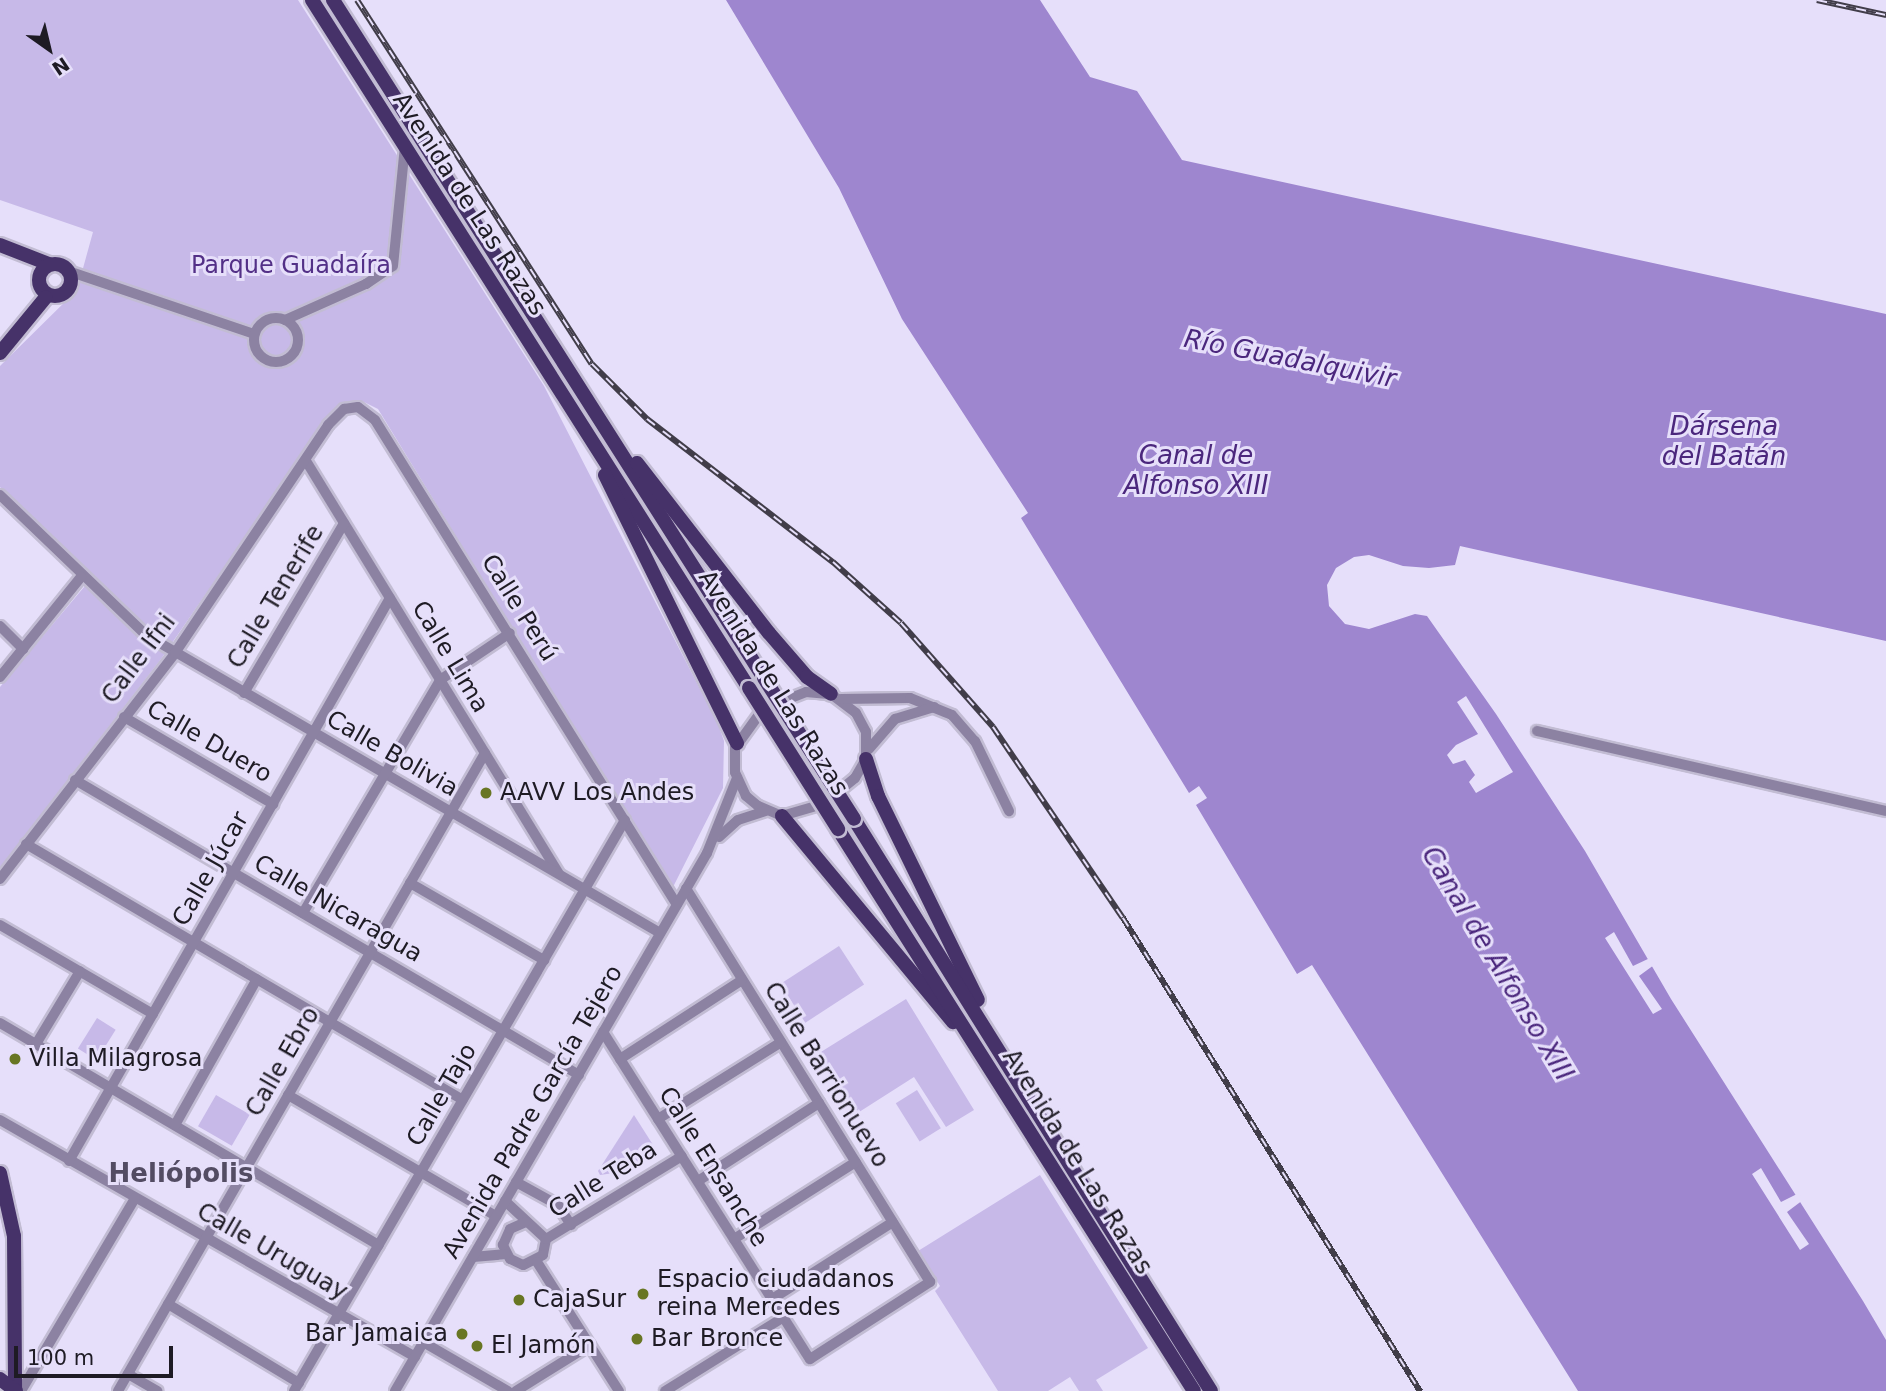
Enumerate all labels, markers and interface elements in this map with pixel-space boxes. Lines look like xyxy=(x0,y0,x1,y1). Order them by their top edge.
north arrow xyxy=(14,14,84,84)
text: N xyxy=(48,53,73,80)
street label: Avenida de Las Razas xyxy=(386,87,552,321)
park label: Parque Guadaíra xyxy=(191,252,391,280)
water label: Río Guadalquivir xyxy=(1181,323,1399,395)
water label: Dársena del Batán xyxy=(1662,411,1786,472)
water label: Canal de Alfonso XIII xyxy=(1123,440,1269,502)
street label: Calle Tenerife xyxy=(222,520,330,674)
street label: Calle Perú xyxy=(475,549,563,667)
street label: Avenida de Las Razas xyxy=(692,565,854,801)
street label: Calle Lima xyxy=(405,596,495,718)
street label: Calle Ifni xyxy=(96,609,182,709)
street label: Calle Duero xyxy=(141,695,277,789)
street label: Calle Bolivia xyxy=(321,705,463,803)
place label: AAVV Los Andes xyxy=(500,779,694,807)
marker: AAVV Los Andes xyxy=(478,785,494,801)
street label: Calle Júcar xyxy=(167,807,255,931)
water label: Canal de Alfonso XIII xyxy=(1415,841,1579,1087)
street label: Calle Nicaragua xyxy=(249,849,427,969)
street label: Avenida Padre García Tejero xyxy=(437,960,629,1264)
street label: Calle Barrionuevo xyxy=(757,977,895,1173)
street label: Calle Ebro xyxy=(240,1002,326,1122)
street label: Calle Tajo xyxy=(401,1038,483,1152)
street label: Avenida de Las Razas xyxy=(996,1044,1158,1280)
place label: Villa Milagrosa xyxy=(29,1045,202,1073)
marker: Villa Milagrosa xyxy=(7,1051,23,1067)
street label: Calle Ensanche xyxy=(652,1082,774,1252)
street label: Calle Teba xyxy=(543,1135,663,1225)
district label: Heliópolis xyxy=(109,1158,253,1190)
street label: Calle Uruguay xyxy=(192,1197,352,1307)
place label: Espacio ciudadanos reina Mercedes xyxy=(657,1266,894,1322)
place label: CajaSur xyxy=(533,1286,626,1314)
marker: Espacio ciudadanos reina Mercedes xyxy=(635,1286,651,1302)
marker: CajaSur xyxy=(511,1292,527,1308)
place label: Bar Jamaica xyxy=(305,1320,448,1348)
place label: Bar Bronce xyxy=(651,1325,783,1353)
marker: Bar Jamaica xyxy=(454,1326,470,1342)
marker: Bar Bronce xyxy=(629,1331,645,1347)
scale bar xyxy=(18,1332,177,1376)
place label: El Jamón xyxy=(491,1332,596,1360)
marker: El Jamón xyxy=(469,1338,485,1354)
text: 100 m xyxy=(27,1346,94,1370)

